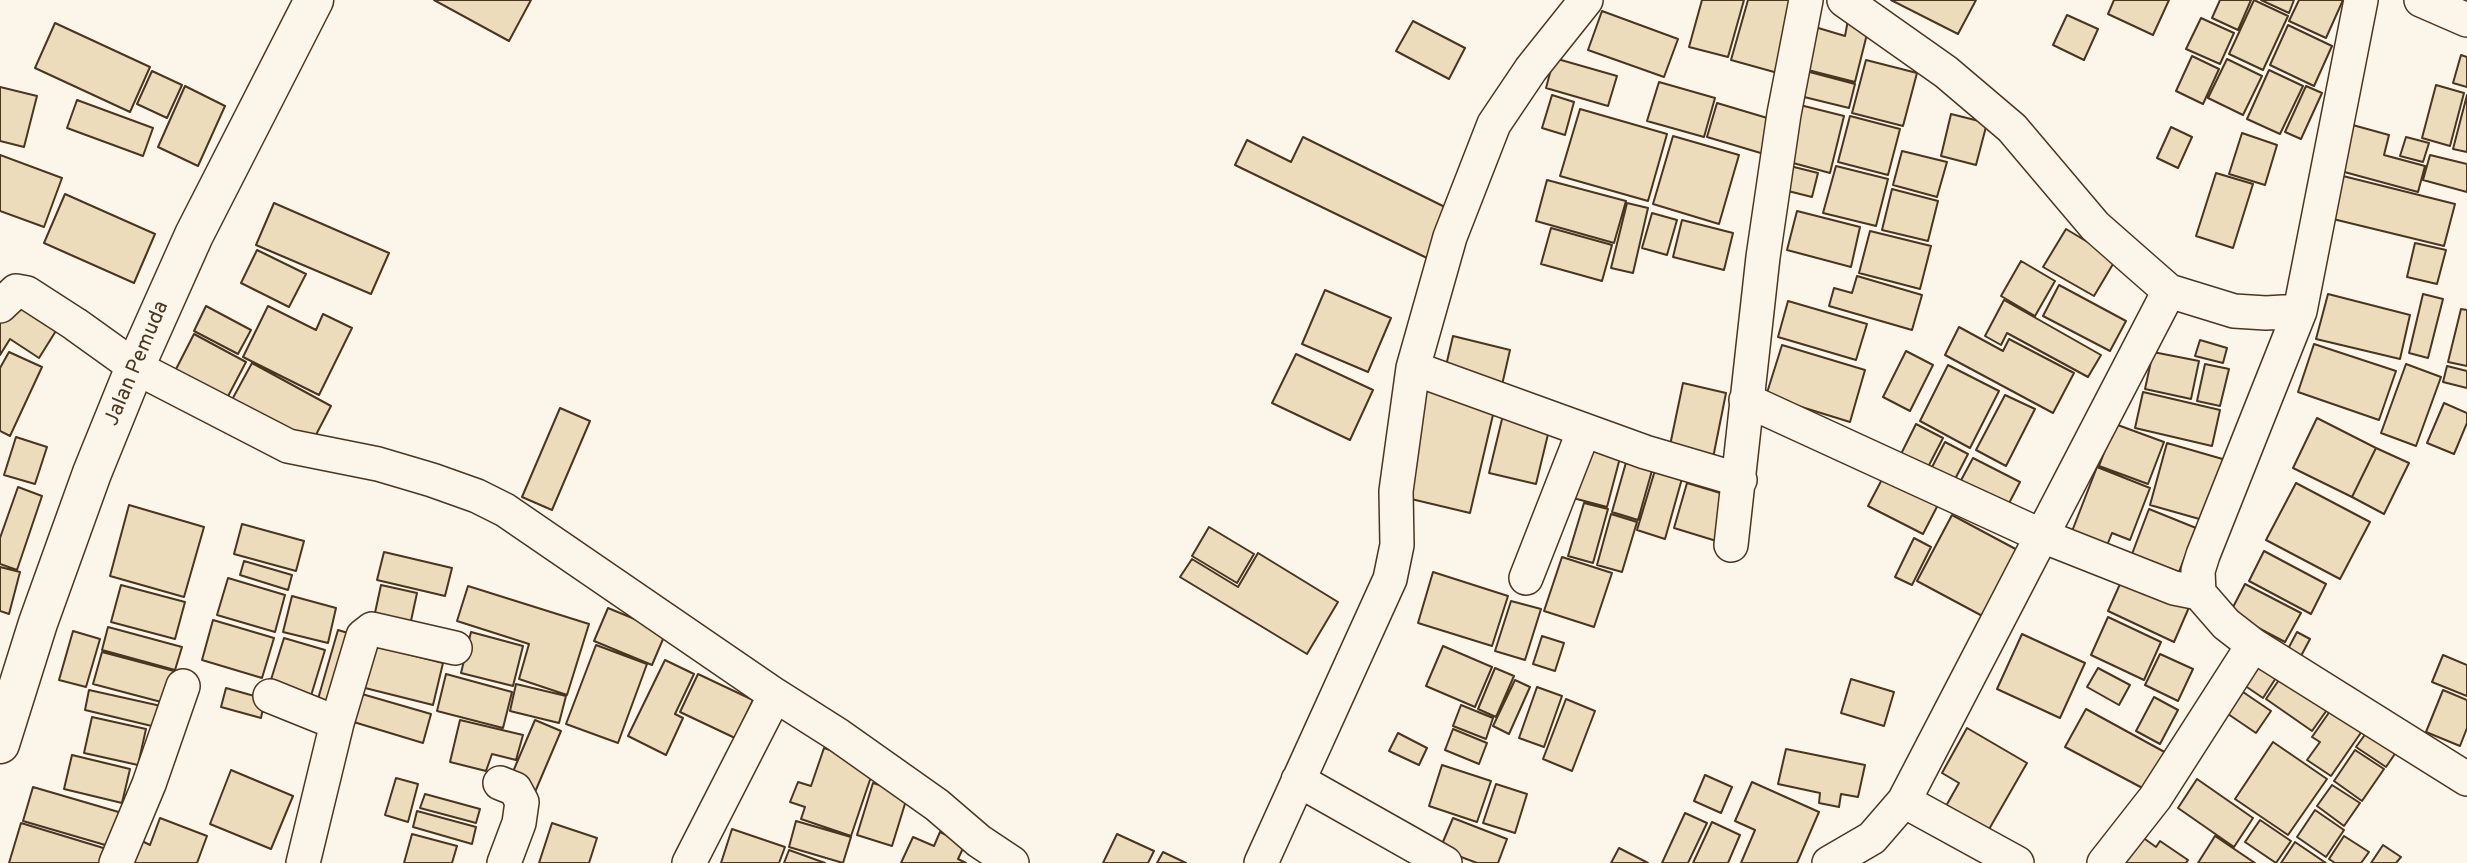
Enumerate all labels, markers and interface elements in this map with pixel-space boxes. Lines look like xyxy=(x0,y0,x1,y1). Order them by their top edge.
street label: Jalan Pemuda xyxy=(100,298,176,430)

